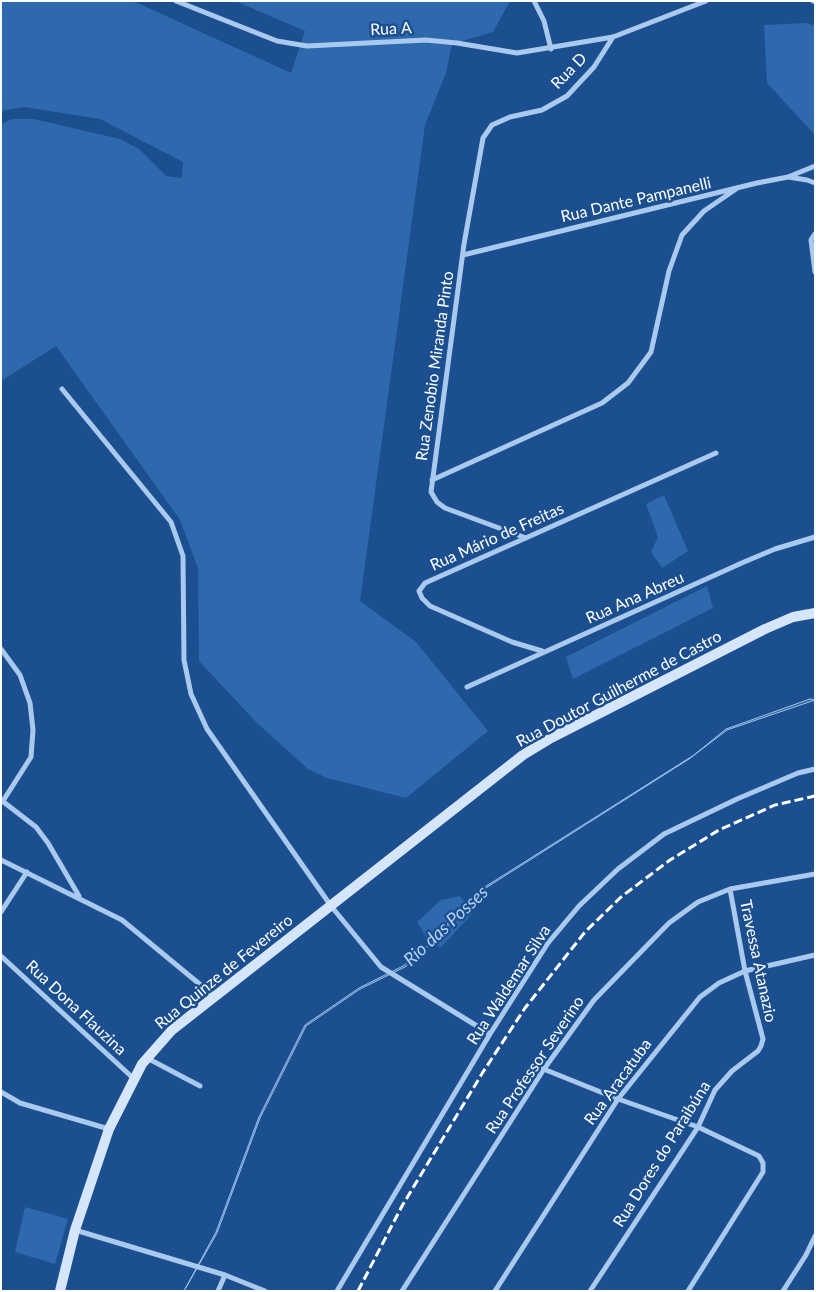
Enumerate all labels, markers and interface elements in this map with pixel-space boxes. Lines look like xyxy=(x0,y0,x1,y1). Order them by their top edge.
street label: Rua A xyxy=(370,18,412,40)
street label: Rua D xyxy=(547,49,591,93)
street label: Rua Dante Pampanelli xyxy=(559,173,713,227)
street label: Rua Zenobio Miranda Pinto xyxy=(412,270,458,462)
street label: Rua Mário de Freitas xyxy=(427,499,567,575)
street label: Rua Ana Abreu xyxy=(583,568,687,628)
street label: Rua Doutor Guilherme de Castro xyxy=(513,627,725,751)
water label: Rio das Posses xyxy=(399,881,493,971)
street label: Travessa Atanazio xyxy=(736,898,780,1024)
street label: Rua Quinze de Fevereiro xyxy=(151,911,297,1033)
street label: Rua Waldemar Silva xyxy=(463,922,555,1048)
street label: Rua Dona Flauzina xyxy=(22,957,130,1059)
street label: Rua Professor Severino xyxy=(482,992,588,1138)
street label: Rua Aracatuba xyxy=(580,1035,656,1129)
street label: Rua Dores do Paraibúna xyxy=(609,1077,715,1231)

